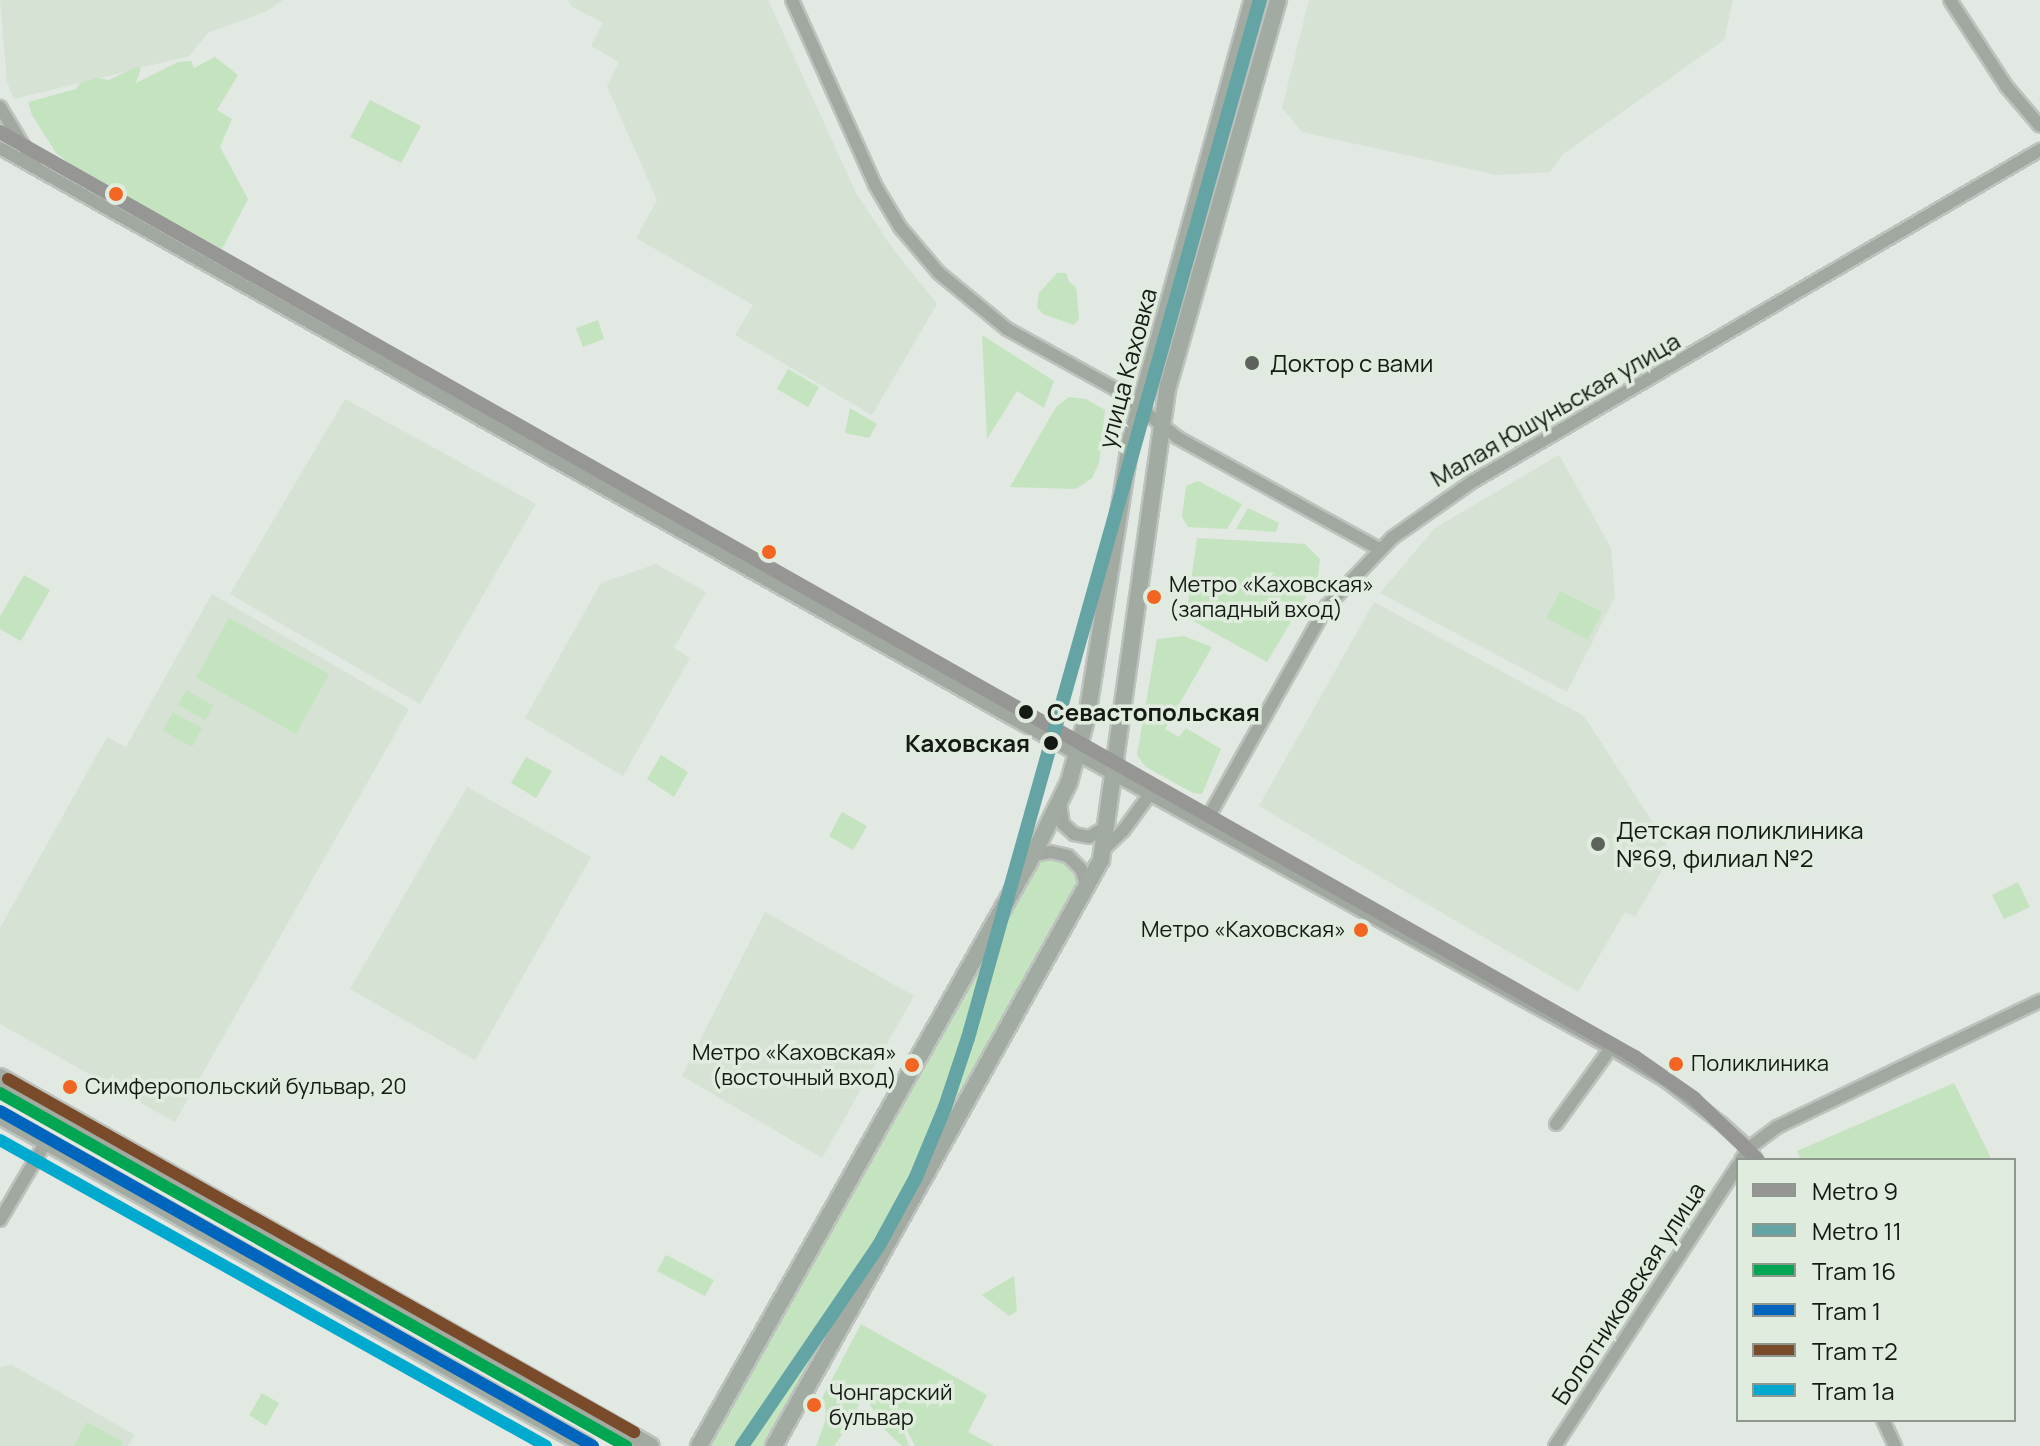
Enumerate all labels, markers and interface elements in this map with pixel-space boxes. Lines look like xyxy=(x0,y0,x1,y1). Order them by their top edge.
unlabelled marker xyxy=(108,186,124,202)
street label: улица Каховка xyxy=(1092,285,1162,451)
street label: Малая Юшуньская улица xyxy=(1425,326,1685,492)
place label: Доктор с вами xyxy=(1270,349,1433,377)
marker: Доктор с вами xyxy=(1241,352,1263,374)
unlabelled marker xyxy=(761,544,777,560)
place label: Метро «Каховская» (западный вход) xyxy=(1169,571,1374,622)
marker: Метро «Каховская» (западный вход) xyxy=(1146,589,1162,605)
marker: Севастопольская xyxy=(1012,698,1040,726)
place label: Севастопольская xyxy=(1047,698,1260,726)
place label: Каховская xyxy=(905,729,1030,757)
marker: Каховская xyxy=(1037,729,1065,757)
place label: Детская поликлиника №69, филиал №2 xyxy=(1616,816,1864,872)
marker: Детская поликлиника №69, филиал №2 xyxy=(1587,833,1609,855)
place label: Метро «Каховская» xyxy=(1141,917,1346,943)
marker: Метро «Каховская» xyxy=(1353,922,1369,938)
place label: Метро «Каховская» (восточный вход) xyxy=(692,1039,897,1090)
place label: Поликлиника xyxy=(1691,1051,1829,1077)
marker: Поликлиника xyxy=(1668,1056,1684,1072)
marker: Метро «Каховская» (восточный вход) xyxy=(904,1057,920,1073)
place label: Симферопольский бульвар, 20 xyxy=(85,1074,407,1100)
marker: Симферопольский бульвар, 20 xyxy=(62,1079,78,1095)
legend xyxy=(1736,1158,2016,1422)
text: Metro 9 xyxy=(1812,1174,1898,1207)
street label: Болотниковская улица xyxy=(1545,1176,1711,1410)
text: Metro 11 xyxy=(1812,1214,1902,1247)
text: Tram 16 xyxy=(1812,1254,1896,1287)
text: Tram 1 xyxy=(1812,1294,1881,1327)
text: Tram т2 xyxy=(1812,1334,1898,1367)
text: Tram 1а xyxy=(1812,1374,1894,1407)
place label: Чонгарский бульвар xyxy=(829,1379,952,1430)
marker: Чонгарский бульвар xyxy=(806,1397,822,1413)

